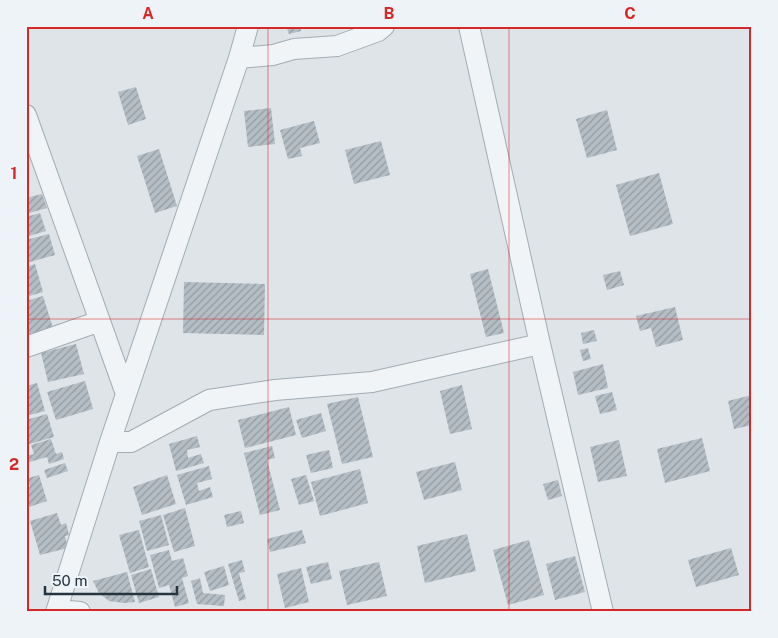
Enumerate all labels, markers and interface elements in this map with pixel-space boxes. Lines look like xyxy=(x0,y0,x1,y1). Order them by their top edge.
text: A xyxy=(142,4,154,23)
text: B xyxy=(384,4,395,23)
text: C xyxy=(624,4,636,23)
text: 1 xyxy=(11,164,17,183)
text: 2 xyxy=(9,455,19,474)
scale bar xyxy=(45,563,178,595)
text: 50 m xyxy=(52,572,87,589)

